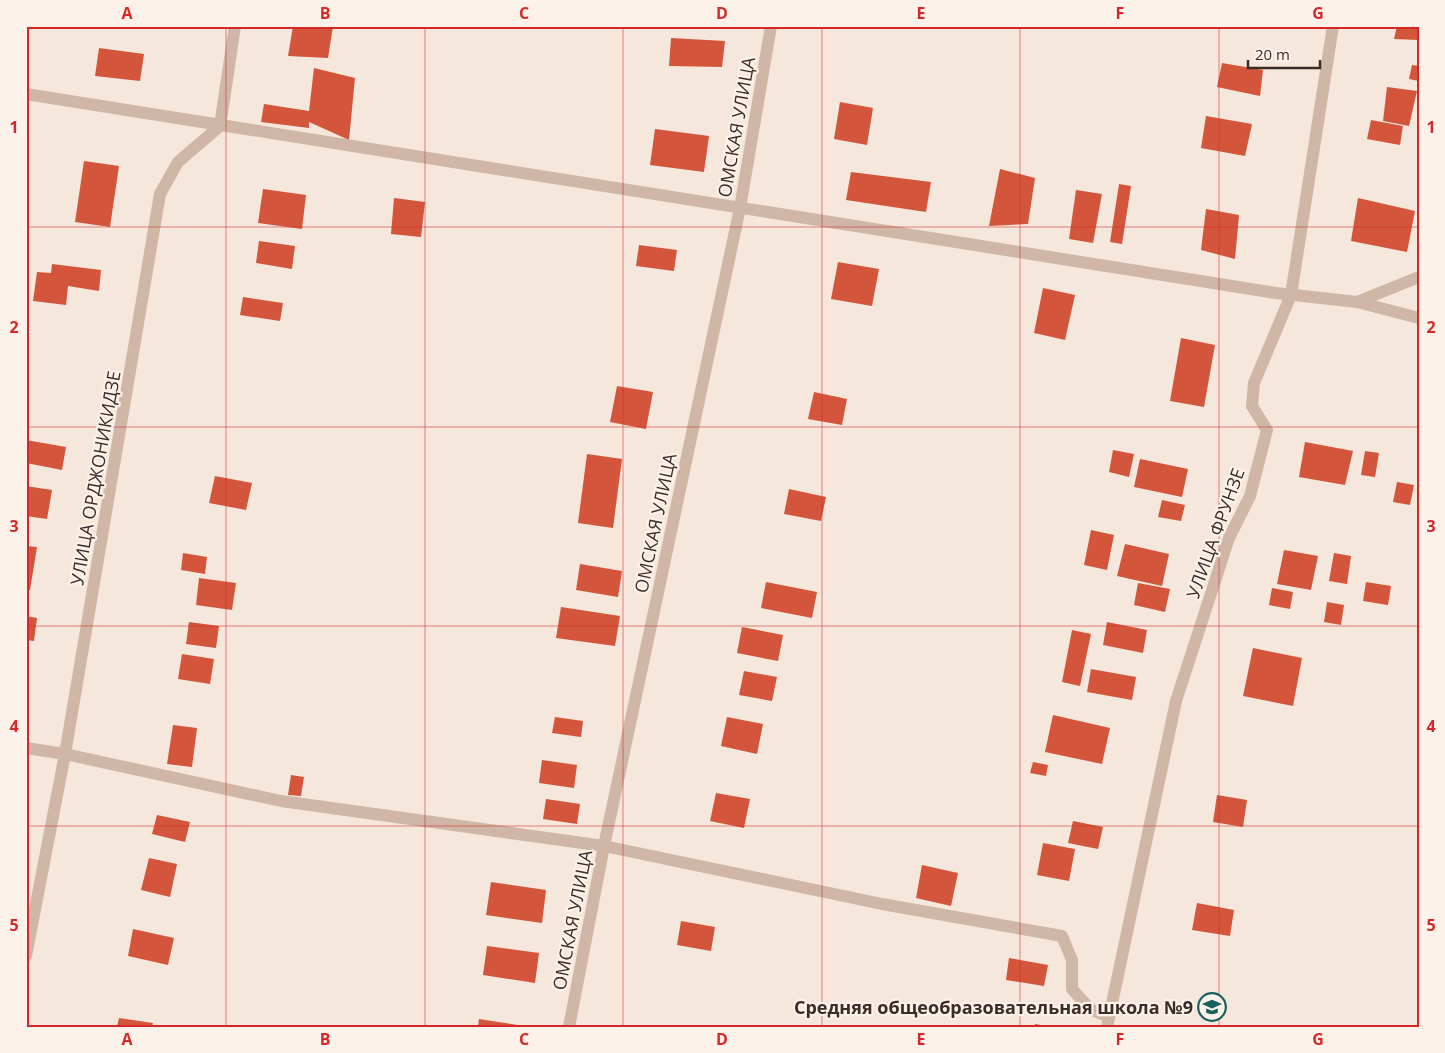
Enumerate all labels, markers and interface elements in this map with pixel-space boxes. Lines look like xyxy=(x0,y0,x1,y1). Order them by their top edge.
text: A xyxy=(121,2,133,24)
text: B xyxy=(320,2,330,24)
text: C xyxy=(519,2,529,24)
text: D xyxy=(716,2,728,24)
text: E xyxy=(917,2,926,24)
text: F xyxy=(1116,2,1124,24)
text: G xyxy=(1312,2,1324,24)
scale bar xyxy=(1248,38,1320,70)
text: 20 m xyxy=(1255,44,1290,64)
street label: ОМСКАЯ УЛИЦА xyxy=(712,54,760,199)
text: 1 xyxy=(9,116,19,138)
text: 1 xyxy=(1426,116,1436,138)
text: 2 xyxy=(9,316,19,338)
text: 2 xyxy=(1426,316,1436,338)
street label: УЛИЦА ОРДЖОНИКИДЗЕ xyxy=(64,369,126,587)
street label: ОМСКАЯ УЛИЦА xyxy=(628,450,682,595)
street label: УЛИЦА ФРУНЗЕ xyxy=(1180,465,1250,601)
text: 3 xyxy=(9,515,19,537)
text: 3 xyxy=(1426,515,1436,537)
text: 4 xyxy=(9,715,19,737)
text: 4 xyxy=(1426,715,1436,737)
street label: ОМСКАЯ УЛИЦА xyxy=(547,847,597,992)
text: 5 xyxy=(9,914,19,936)
text: 5 xyxy=(1426,914,1436,936)
school or university icon: Средняя общеобразовательная школа №9 xyxy=(1197,992,1227,1022)
place label: Средняя общеобразовательная школа №9 xyxy=(794,995,1193,1019)
text: A xyxy=(121,1028,133,1050)
text: B xyxy=(320,1028,330,1050)
text: C xyxy=(519,1028,529,1050)
text: D xyxy=(716,1028,728,1050)
text: E xyxy=(917,1028,926,1050)
text: F xyxy=(1116,1028,1124,1050)
text: G xyxy=(1312,1028,1324,1050)

